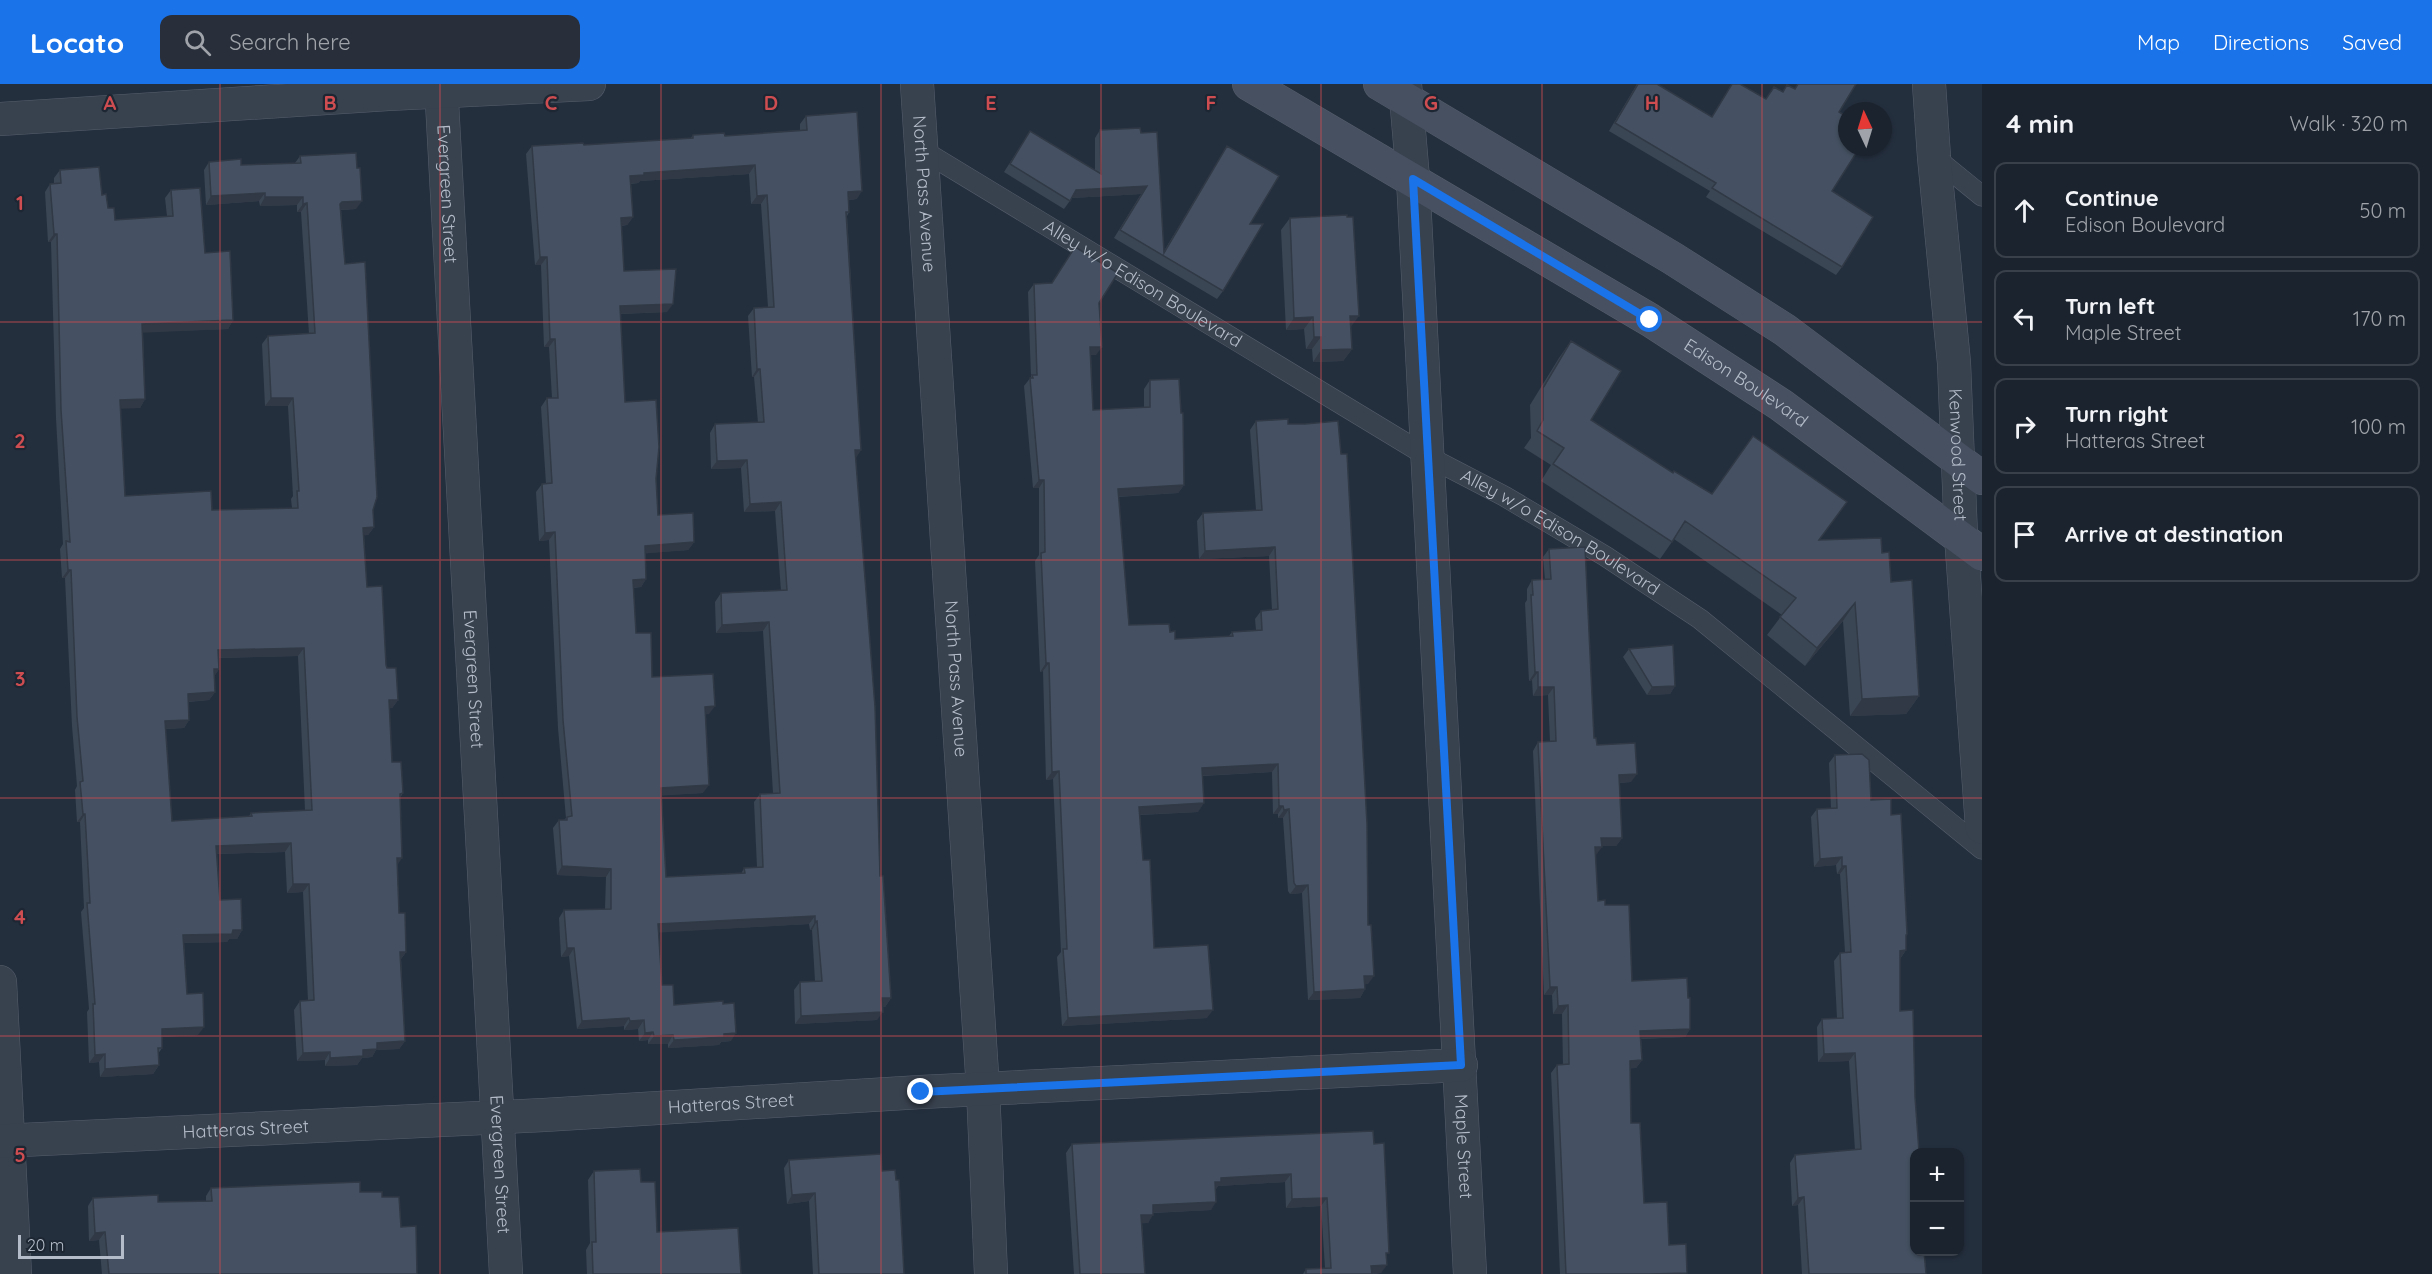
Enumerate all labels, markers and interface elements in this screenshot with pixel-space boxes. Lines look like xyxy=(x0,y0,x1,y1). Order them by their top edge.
search box xyxy=(160,15,580,69)
text: Locato xyxy=(30,25,124,60)
icon: search xyxy=(181,26,214,59)
text: Search here xyxy=(229,28,351,56)
text: Map xyxy=(2137,29,2180,55)
text: Directions xyxy=(2213,29,2309,55)
text: Saved xyxy=(2342,29,2402,55)
text: A xyxy=(104,90,117,115)
text: B xyxy=(323,90,337,115)
text: C xyxy=(545,90,558,115)
text: D xyxy=(764,90,778,115)
text: E xyxy=(985,90,997,115)
text: F xyxy=(1205,90,1217,115)
text: G xyxy=(1424,90,1438,115)
text: H xyxy=(1645,90,1659,115)
north arrow xyxy=(1838,102,1892,156)
text: 4 min xyxy=(2006,107,2074,140)
text: Walk · 320 m xyxy=(2289,111,2408,136)
street label: North Pass Avenue xyxy=(908,115,941,273)
street label: Evergreen Street xyxy=(432,124,463,264)
text: Continue xyxy=(2065,184,2159,212)
text: 1 xyxy=(16,190,24,215)
icon: ahead xyxy=(2008,194,2041,227)
text: 50 m xyxy=(2360,198,2406,223)
text: Edison Boulevard xyxy=(2065,212,2225,237)
street label: Alley w/o Edison Boulevard xyxy=(1039,214,1246,352)
text: Turn left xyxy=(2065,292,2155,320)
icon: left xyxy=(2008,302,2041,335)
route start xyxy=(1636,306,1662,332)
text: 170 m xyxy=(2353,306,2406,331)
text: Maple Street xyxy=(2065,320,2182,345)
street label: Edison Boulevard xyxy=(1680,333,1813,432)
street label: Kenwood Street xyxy=(1944,388,1972,522)
text: Turn right xyxy=(2065,400,2169,428)
icon: right xyxy=(2008,410,2041,443)
text: 100 m xyxy=(2351,414,2406,439)
text: 2 xyxy=(14,428,26,453)
text: Hatteras Street xyxy=(2065,428,2205,453)
street label: Alley w/o Edison Boulevard xyxy=(1457,464,1664,600)
icon: arrive xyxy=(2008,518,2041,551)
text: Arrive at destination xyxy=(2065,520,2283,548)
street label: North Pass Avenue xyxy=(940,600,973,758)
street label: Evergreen Street xyxy=(459,609,489,749)
text: 3 xyxy=(15,666,25,691)
text: 4 xyxy=(14,904,26,929)
route end xyxy=(907,1078,933,1104)
street label: Hatteras Street xyxy=(667,1088,795,1118)
street label: Maple Street xyxy=(1450,1093,1478,1199)
street label: Evergreen Street xyxy=(485,1094,516,1234)
street label: Hatteras Street xyxy=(182,1114,309,1143)
text: 5 xyxy=(14,1142,26,1167)
map controls xyxy=(1910,1148,1964,1256)
button: + xyxy=(1910,1148,1964,1202)
button: − xyxy=(1910,1202,1964,1256)
scale bar xyxy=(18,1232,124,1260)
text: 20 m xyxy=(27,1235,64,1255)

